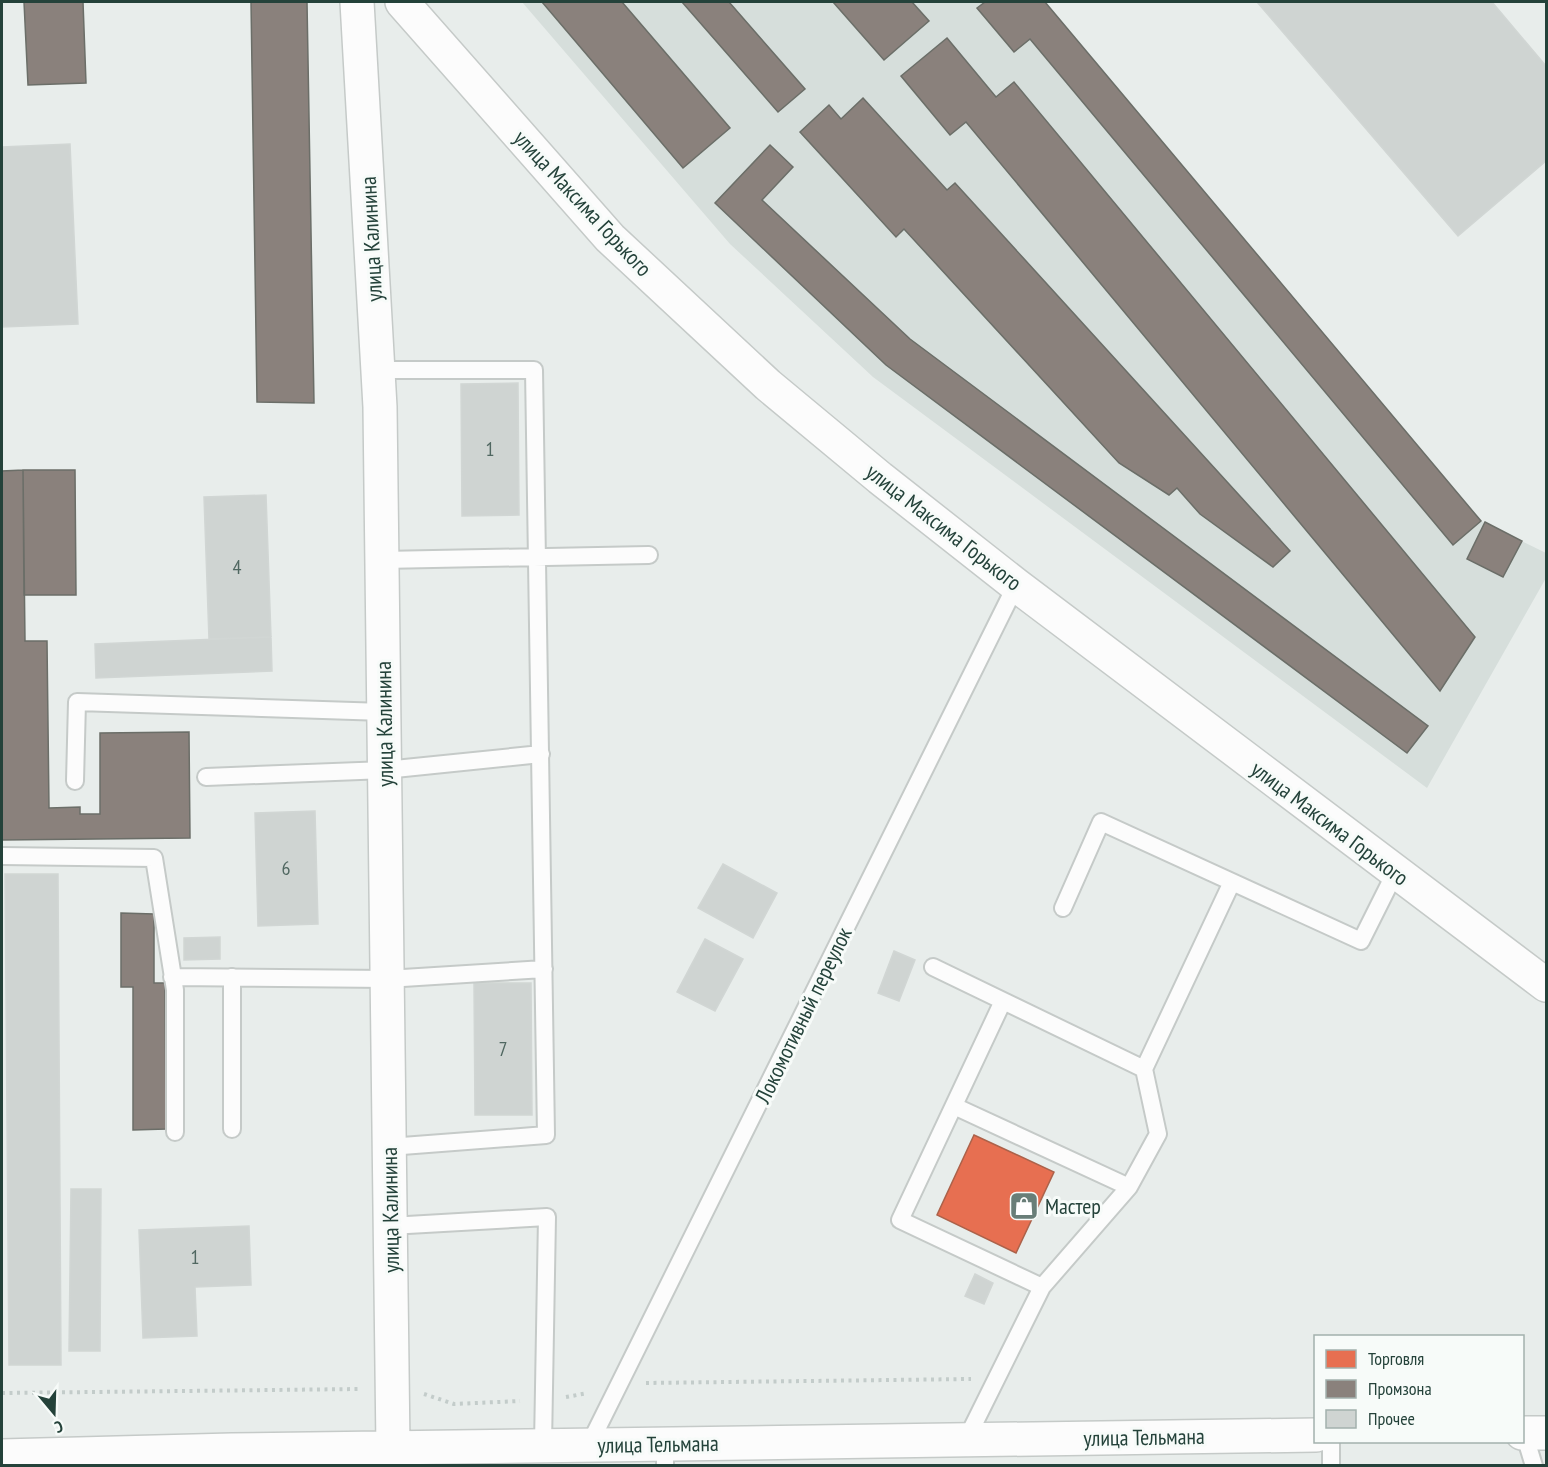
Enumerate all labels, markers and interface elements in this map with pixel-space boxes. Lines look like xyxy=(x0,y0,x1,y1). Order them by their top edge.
street label: улица Максима Горького xyxy=(508,124,658,282)
street label: улица Калинина xyxy=(354,176,388,302)
house number: 1 xyxy=(486,436,495,462)
street label: улица Максима Горького xyxy=(860,457,1028,597)
house number: 4 xyxy=(233,554,242,580)
street label: улица Калинина xyxy=(369,661,399,787)
street label: улица Максима Горького xyxy=(1246,755,1414,891)
house number: 6 xyxy=(282,855,291,881)
street label: Локомотивный переулок xyxy=(748,922,858,1108)
house number: 7 xyxy=(499,1036,508,1062)
street label: улица Калинина xyxy=(375,1147,405,1273)
shop icon: Мастер xyxy=(1008,1190,1040,1222)
place label: Мастер xyxy=(1045,1192,1101,1220)
house number: 1 xyxy=(191,1244,200,1270)
legend xyxy=(1314,1335,1524,1443)
text: Торговля xyxy=(1368,1347,1424,1370)
text: Промзона xyxy=(1368,1377,1432,1400)
north arrow xyxy=(24,1383,84,1443)
text: Прочее xyxy=(1368,1407,1415,1430)
text: С xyxy=(52,1417,66,1438)
street label: улица Тельмана xyxy=(1083,1422,1205,1452)
street label: улица Тельмана xyxy=(597,1429,719,1459)

